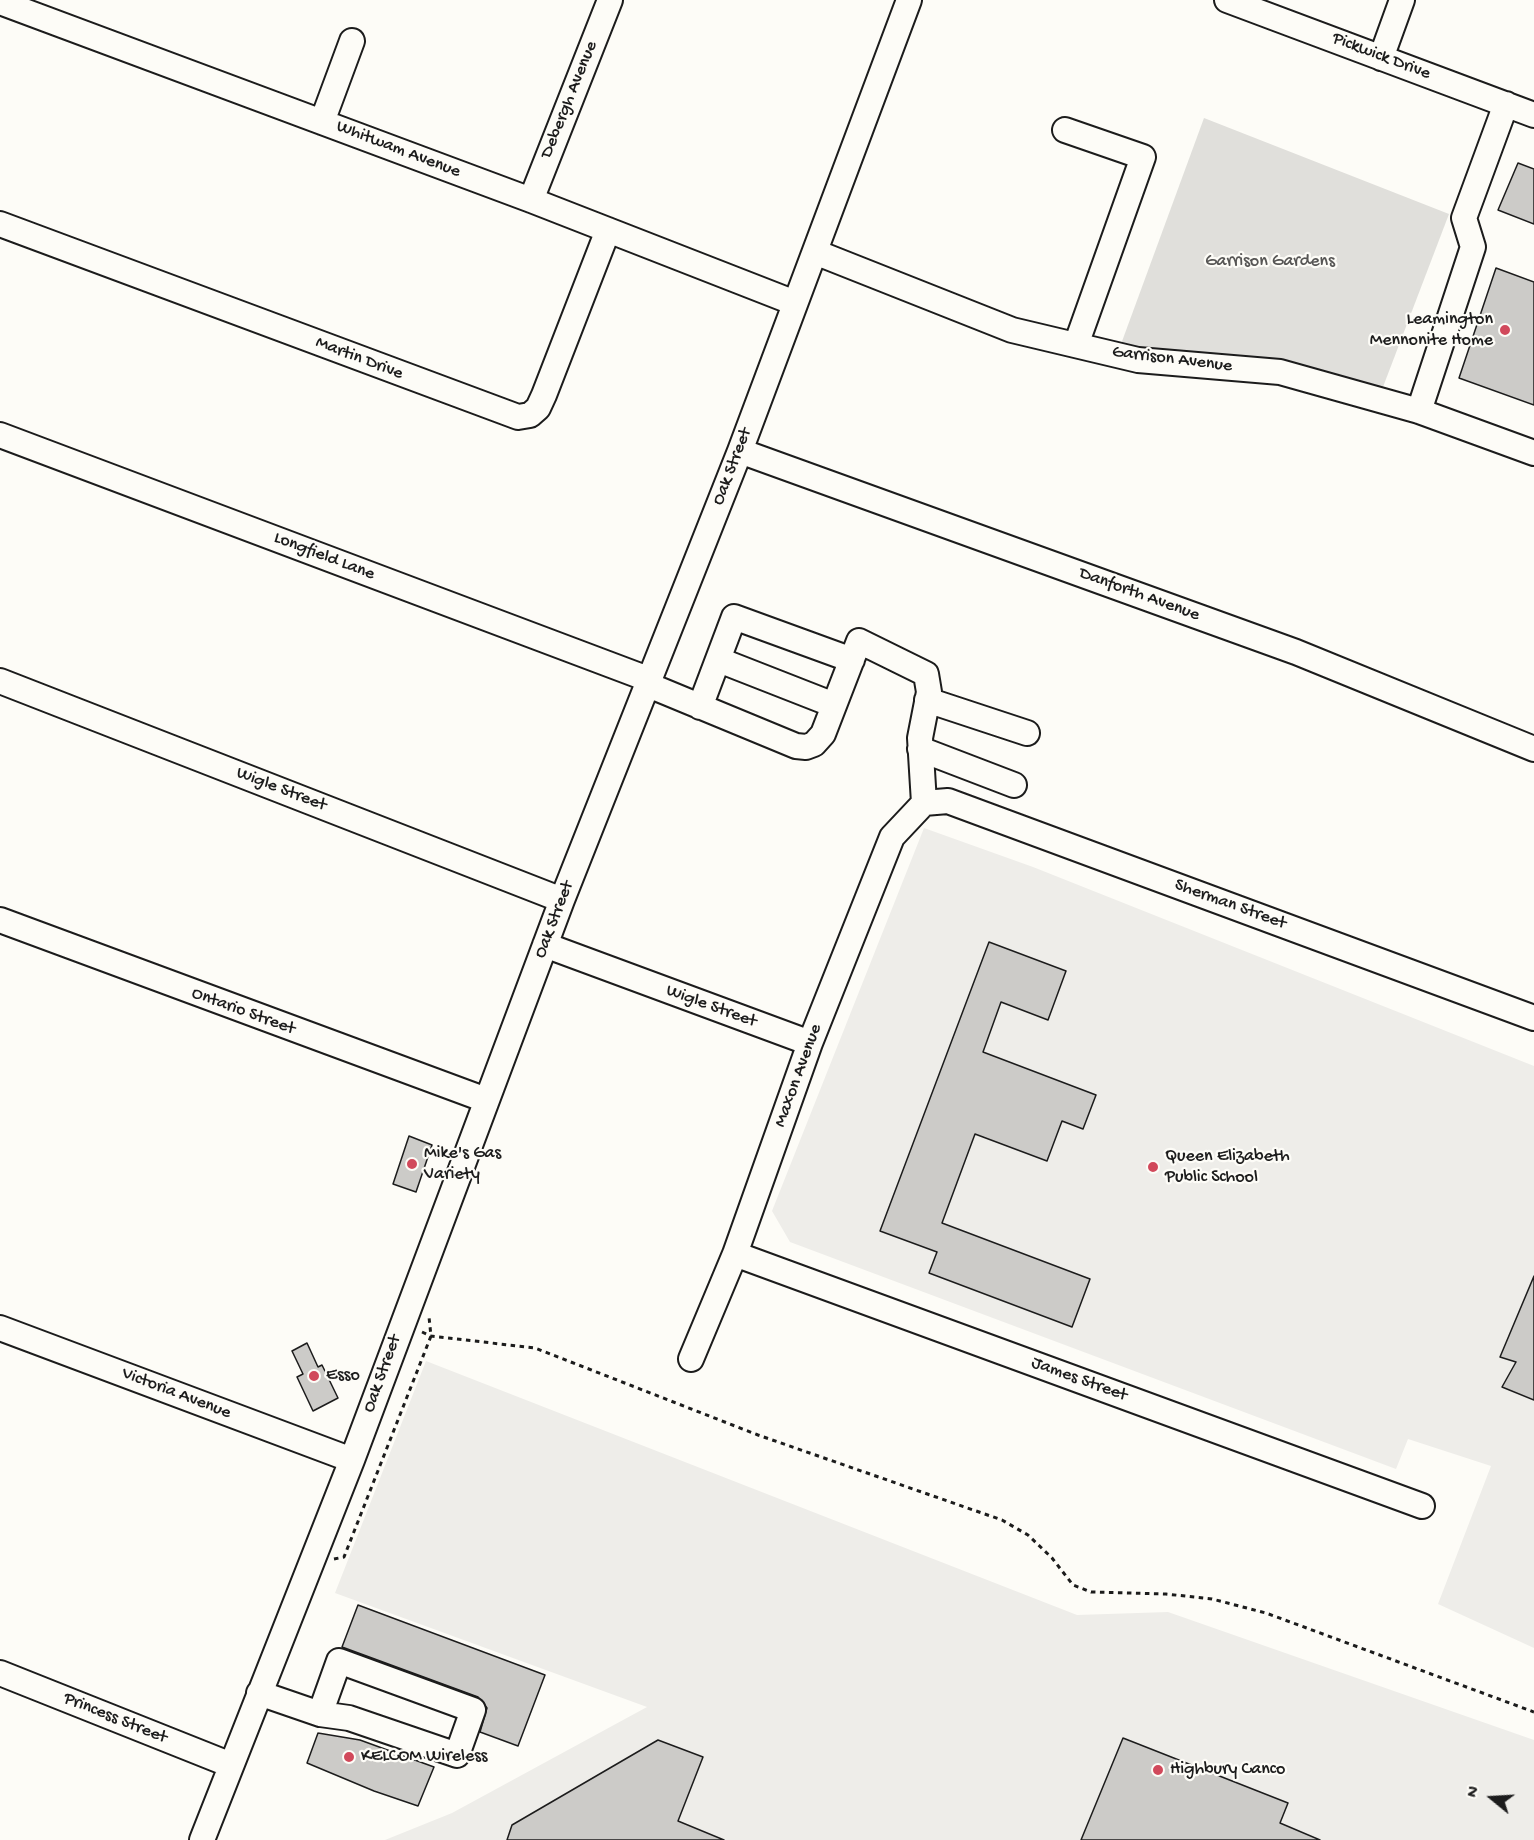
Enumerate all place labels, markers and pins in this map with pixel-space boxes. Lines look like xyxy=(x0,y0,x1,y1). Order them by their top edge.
place label: Leamington Mennonite Home xyxy=(1370,309,1493,352)
marker: Leamington Mennonite Home xyxy=(1498,323,1512,337)
place label: Mike's Gas Variety xyxy=(424,1143,501,1186)
place label: Queen Elizabeth Public School xyxy=(1165,1146,1290,1188)
marker: Mike's Gas Variety xyxy=(405,1157,419,1171)
marker: Queen Elizabeth Public School xyxy=(1146,1160,1160,1174)
place label: Esso xyxy=(326,1365,360,1387)
marker: Esso xyxy=(307,1369,321,1383)
place label: KELCOM Wireless xyxy=(361,1746,487,1768)
marker: KELCOM Wireless xyxy=(342,1750,356,1764)
place label: Highbury Canco xyxy=(1170,1759,1285,1781)
marker: Highbury Canco xyxy=(1151,1763,1165,1777)

